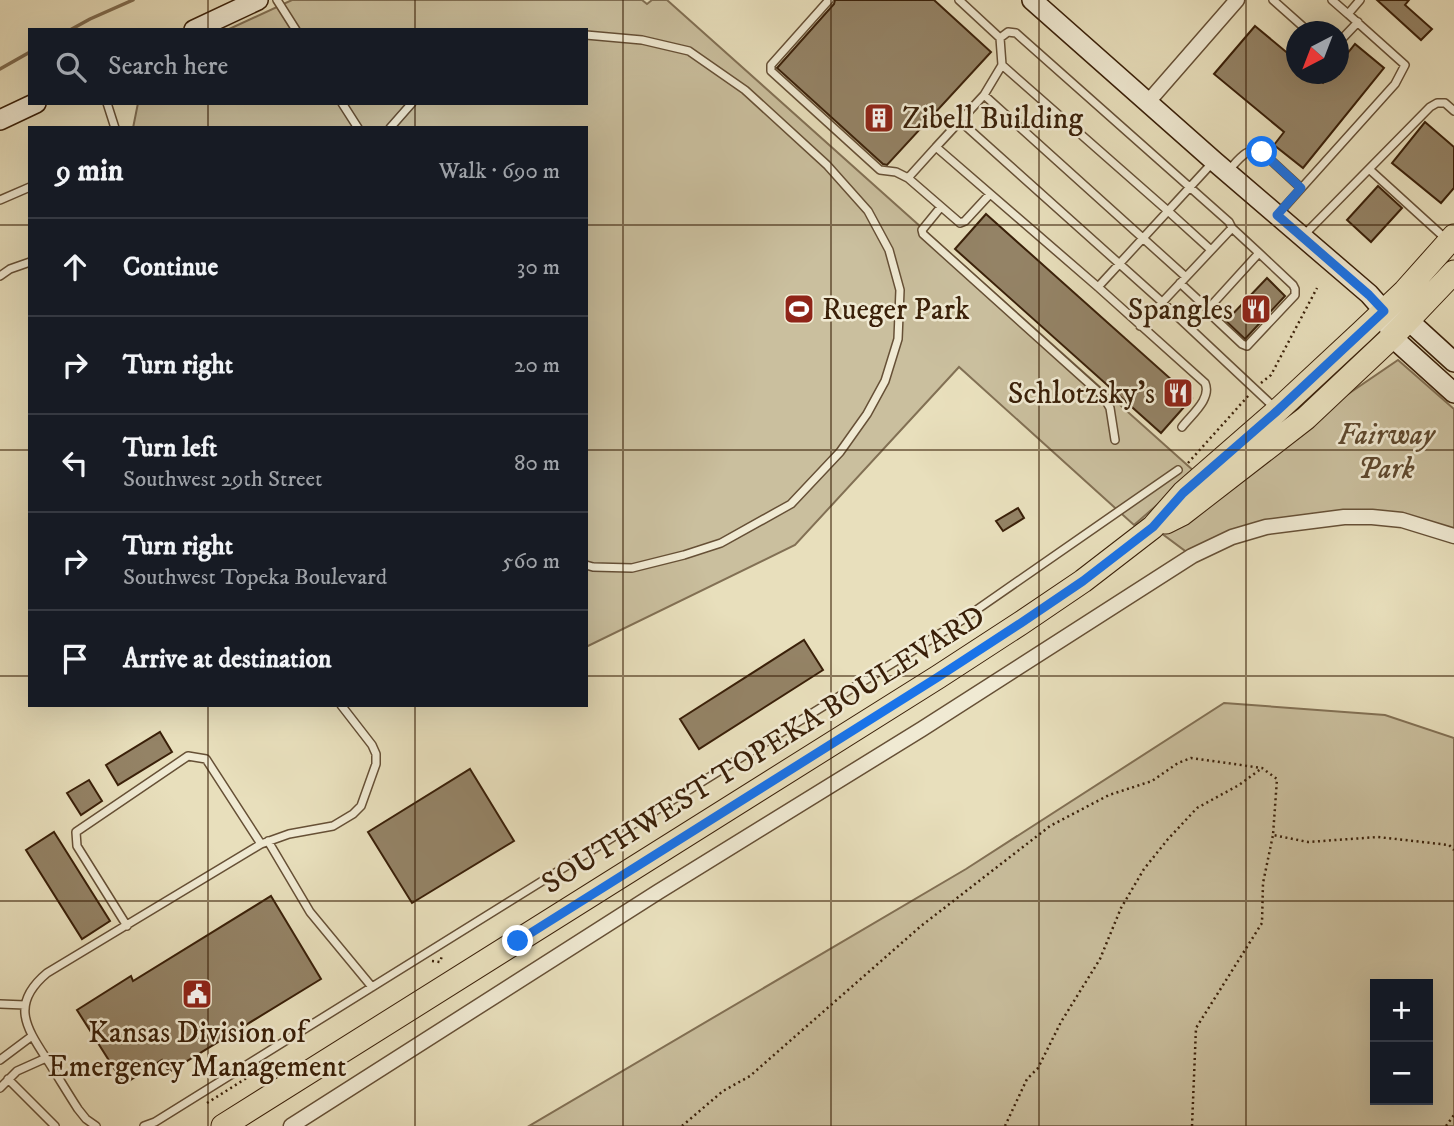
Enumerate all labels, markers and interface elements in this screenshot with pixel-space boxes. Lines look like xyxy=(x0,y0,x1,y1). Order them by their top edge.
north arrow xyxy=(1286,21,1349,84)
search box xyxy=(28,28,588,105)
icon: search xyxy=(52,48,90,86)
text: Search here xyxy=(108,50,228,83)
building icon: Zibell Building xyxy=(862,101,896,135)
place label: Zibell Building xyxy=(902,101,1084,138)
route start xyxy=(1246,136,1277,167)
text: 9 min xyxy=(56,153,123,190)
text: Walk · 690 m xyxy=(439,157,560,186)
icon: ahead xyxy=(56,248,94,286)
text: Continue xyxy=(123,251,218,284)
text: 30 m xyxy=(517,253,560,282)
sports icon: Rueger Park xyxy=(782,292,816,326)
place label: Rueger Park xyxy=(822,292,970,329)
place label: Spangles xyxy=(1128,292,1233,329)
restaurant icon: Spangles xyxy=(1239,292,1273,326)
icon: right xyxy=(56,346,94,384)
text: Turn right xyxy=(123,349,233,382)
text: 20 m xyxy=(514,351,560,380)
place label: Schlotzsky's xyxy=(1008,376,1155,413)
restaurant icon: Schlotzsky's xyxy=(1161,376,1195,410)
park label: Fairway Park xyxy=(1337,417,1437,488)
text: Turn left xyxy=(123,432,217,465)
icon: left xyxy=(56,444,94,482)
text: 80 m xyxy=(514,449,560,478)
text: Southwest 29th Street xyxy=(123,465,322,494)
text: Turn right xyxy=(123,530,233,563)
icon: right xyxy=(56,542,94,580)
text: 560 m xyxy=(502,547,560,576)
text: Southwest Topeka Boulevard xyxy=(123,563,387,592)
street label: SOUTHWEST TOPEKA BOULEVARD xyxy=(535,598,992,903)
icon: arrive xyxy=(56,640,94,678)
text: Arrive at destination xyxy=(123,643,332,676)
route end xyxy=(502,925,533,956)
public building icon: Kansas Division of Emergency Management xyxy=(180,977,214,1011)
map controls xyxy=(1370,979,1433,1105)
button: + xyxy=(1370,979,1433,1042)
place label: Kansas Division of Emergency Management xyxy=(47,1015,347,1086)
button: − xyxy=(1370,1042,1433,1105)

